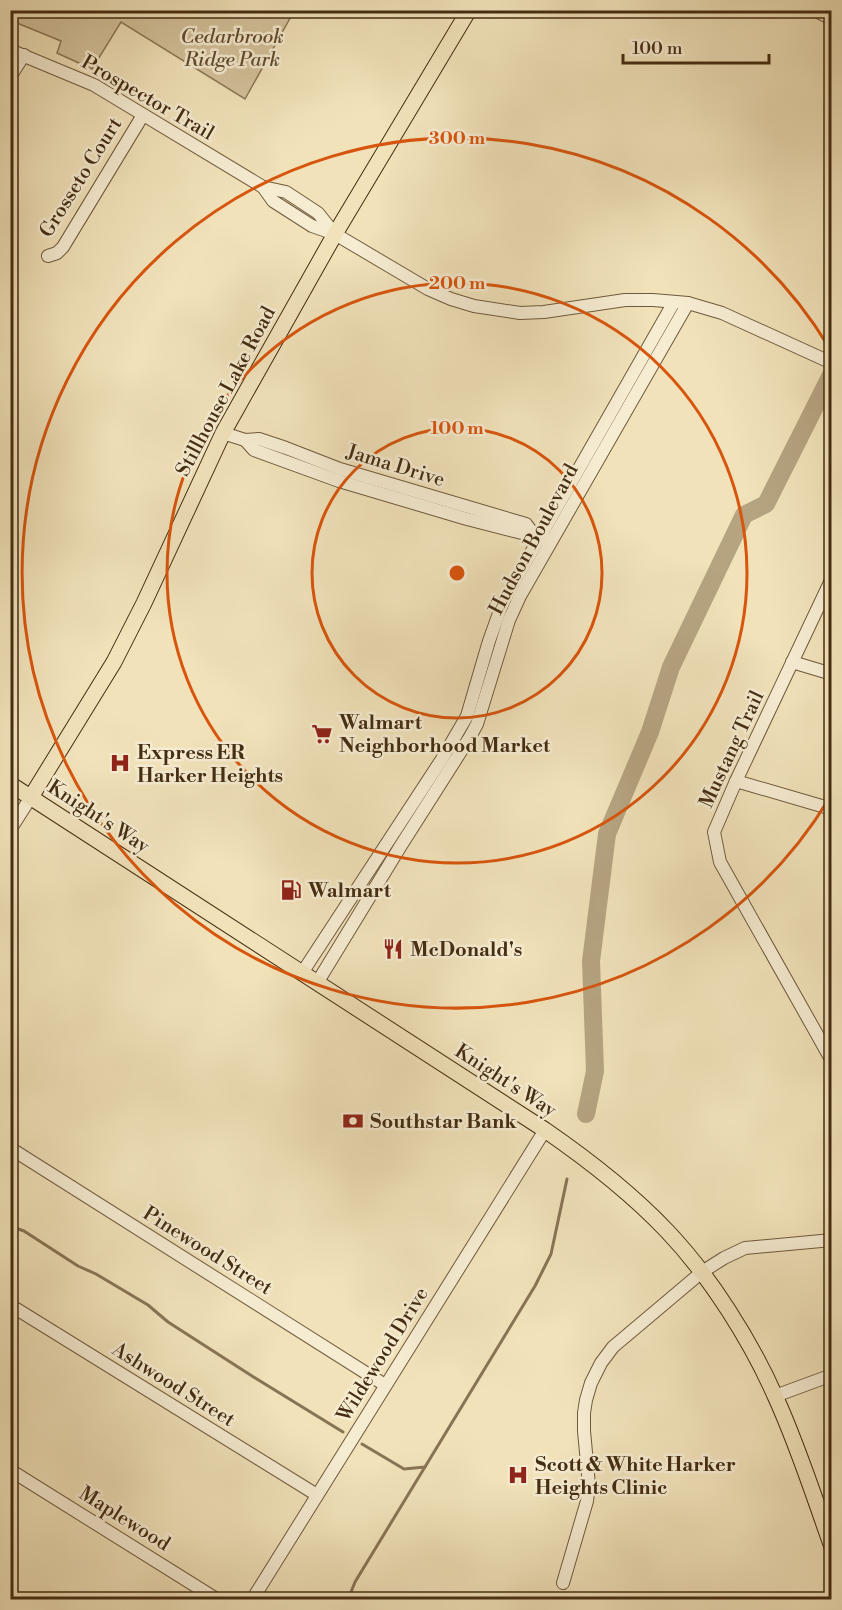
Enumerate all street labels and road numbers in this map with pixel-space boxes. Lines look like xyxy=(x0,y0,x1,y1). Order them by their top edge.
street label: Prospector Trail xyxy=(76,50,218,146)
street label: Grosseto Court xyxy=(34,113,128,242)
street label: Stillhouse Lake Road xyxy=(171,302,282,481)
street label: Jama Drive xyxy=(343,439,448,493)
street label: Hudson Boulevard xyxy=(484,459,585,619)
street label: Mustang Trail xyxy=(694,687,770,812)
street label: Knight's Way xyxy=(43,775,154,860)
street label: Knight's Way xyxy=(450,1039,561,1124)
street label: Pinewood Street xyxy=(138,1201,277,1301)
street label: Wildewood Drive xyxy=(331,1283,435,1428)
street label: Ashwood Street xyxy=(106,1337,239,1433)
street label: Maplewood xyxy=(74,1481,175,1557)

